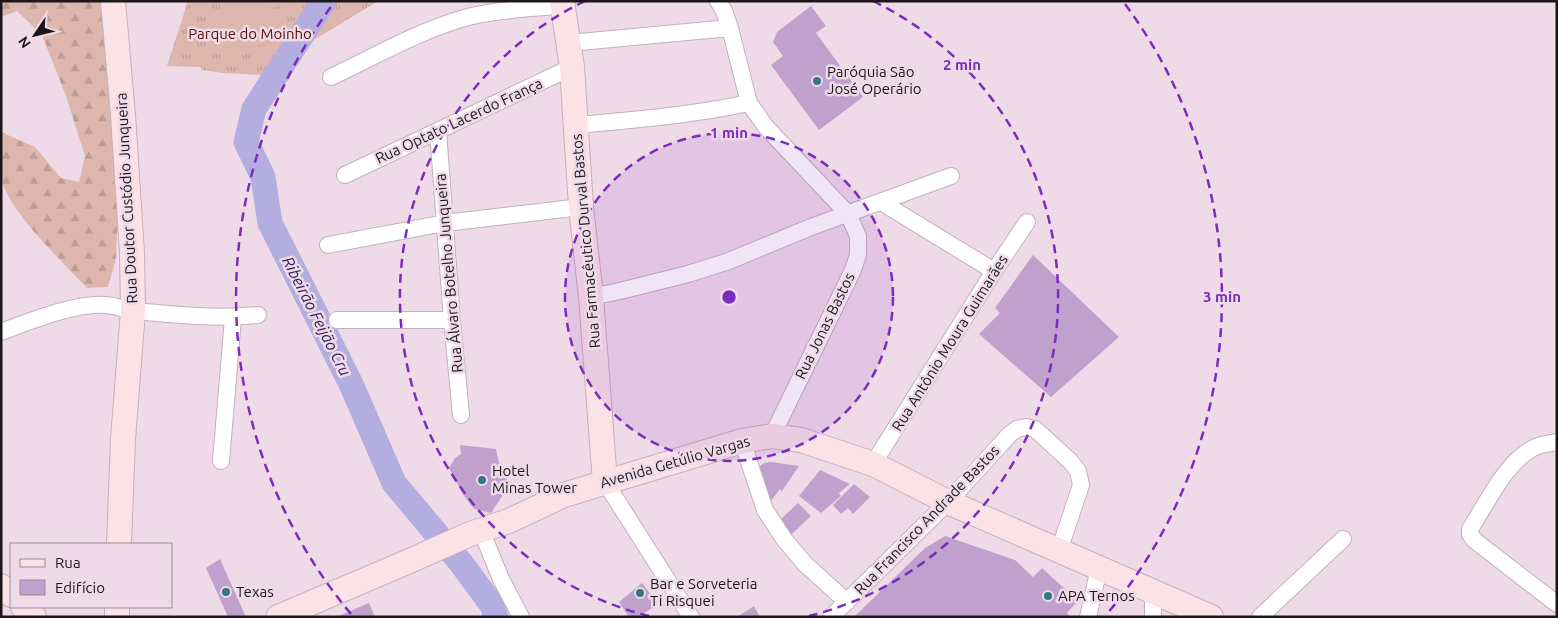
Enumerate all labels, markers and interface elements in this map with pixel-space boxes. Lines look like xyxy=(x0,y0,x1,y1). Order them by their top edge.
north arrow xyxy=(10,10,60,60)
park label: Parque do Moinho xyxy=(188,25,312,42)
text: N xyxy=(15,34,34,51)
text: 2 min xyxy=(943,56,981,73)
place label: Paróquia São José Operário xyxy=(827,63,922,97)
street label: Rua Optato Lacerdo França xyxy=(372,74,545,167)
marker: Paróquia São José Operário xyxy=(811,75,823,87)
street label: Rua Doutor Custódio Junqueira xyxy=(112,92,141,304)
text: 1 min xyxy=(710,124,748,141)
street label: Rua Farmacêutico Durval Bastos xyxy=(568,133,603,349)
street label: Rua Álvaro Botelho Junqueira xyxy=(431,173,466,373)
street label: Rua Antônio Moura Guimarães xyxy=(888,251,1011,434)
water label: Ribeirão Feijão Cru xyxy=(279,253,355,379)
street label: Rua Jonas Bastos xyxy=(791,270,858,382)
centre of rings xyxy=(720,288,738,306)
text: 3 min xyxy=(1203,288,1241,305)
street label: Avenida Getúlio Vargas xyxy=(598,432,752,491)
street label: Rua Francisco Andrade Bastos xyxy=(851,442,1002,598)
place label: Hotel Minas Tower xyxy=(492,462,577,496)
marker: Hotel Minas Tower xyxy=(476,474,488,486)
legend xyxy=(10,543,172,608)
text: Rua xyxy=(55,554,81,571)
place label: Bar e Sorveteria Ti Risquei xyxy=(650,575,757,609)
text: Edifício xyxy=(55,579,105,596)
place label: Texas xyxy=(236,583,274,600)
marker: Texas xyxy=(220,586,232,598)
marker: Bar e Sorveteria Ti Risquei xyxy=(634,587,646,599)
place label: APA Ternos xyxy=(1058,587,1135,604)
marker: APA Ternos xyxy=(1042,590,1054,602)

